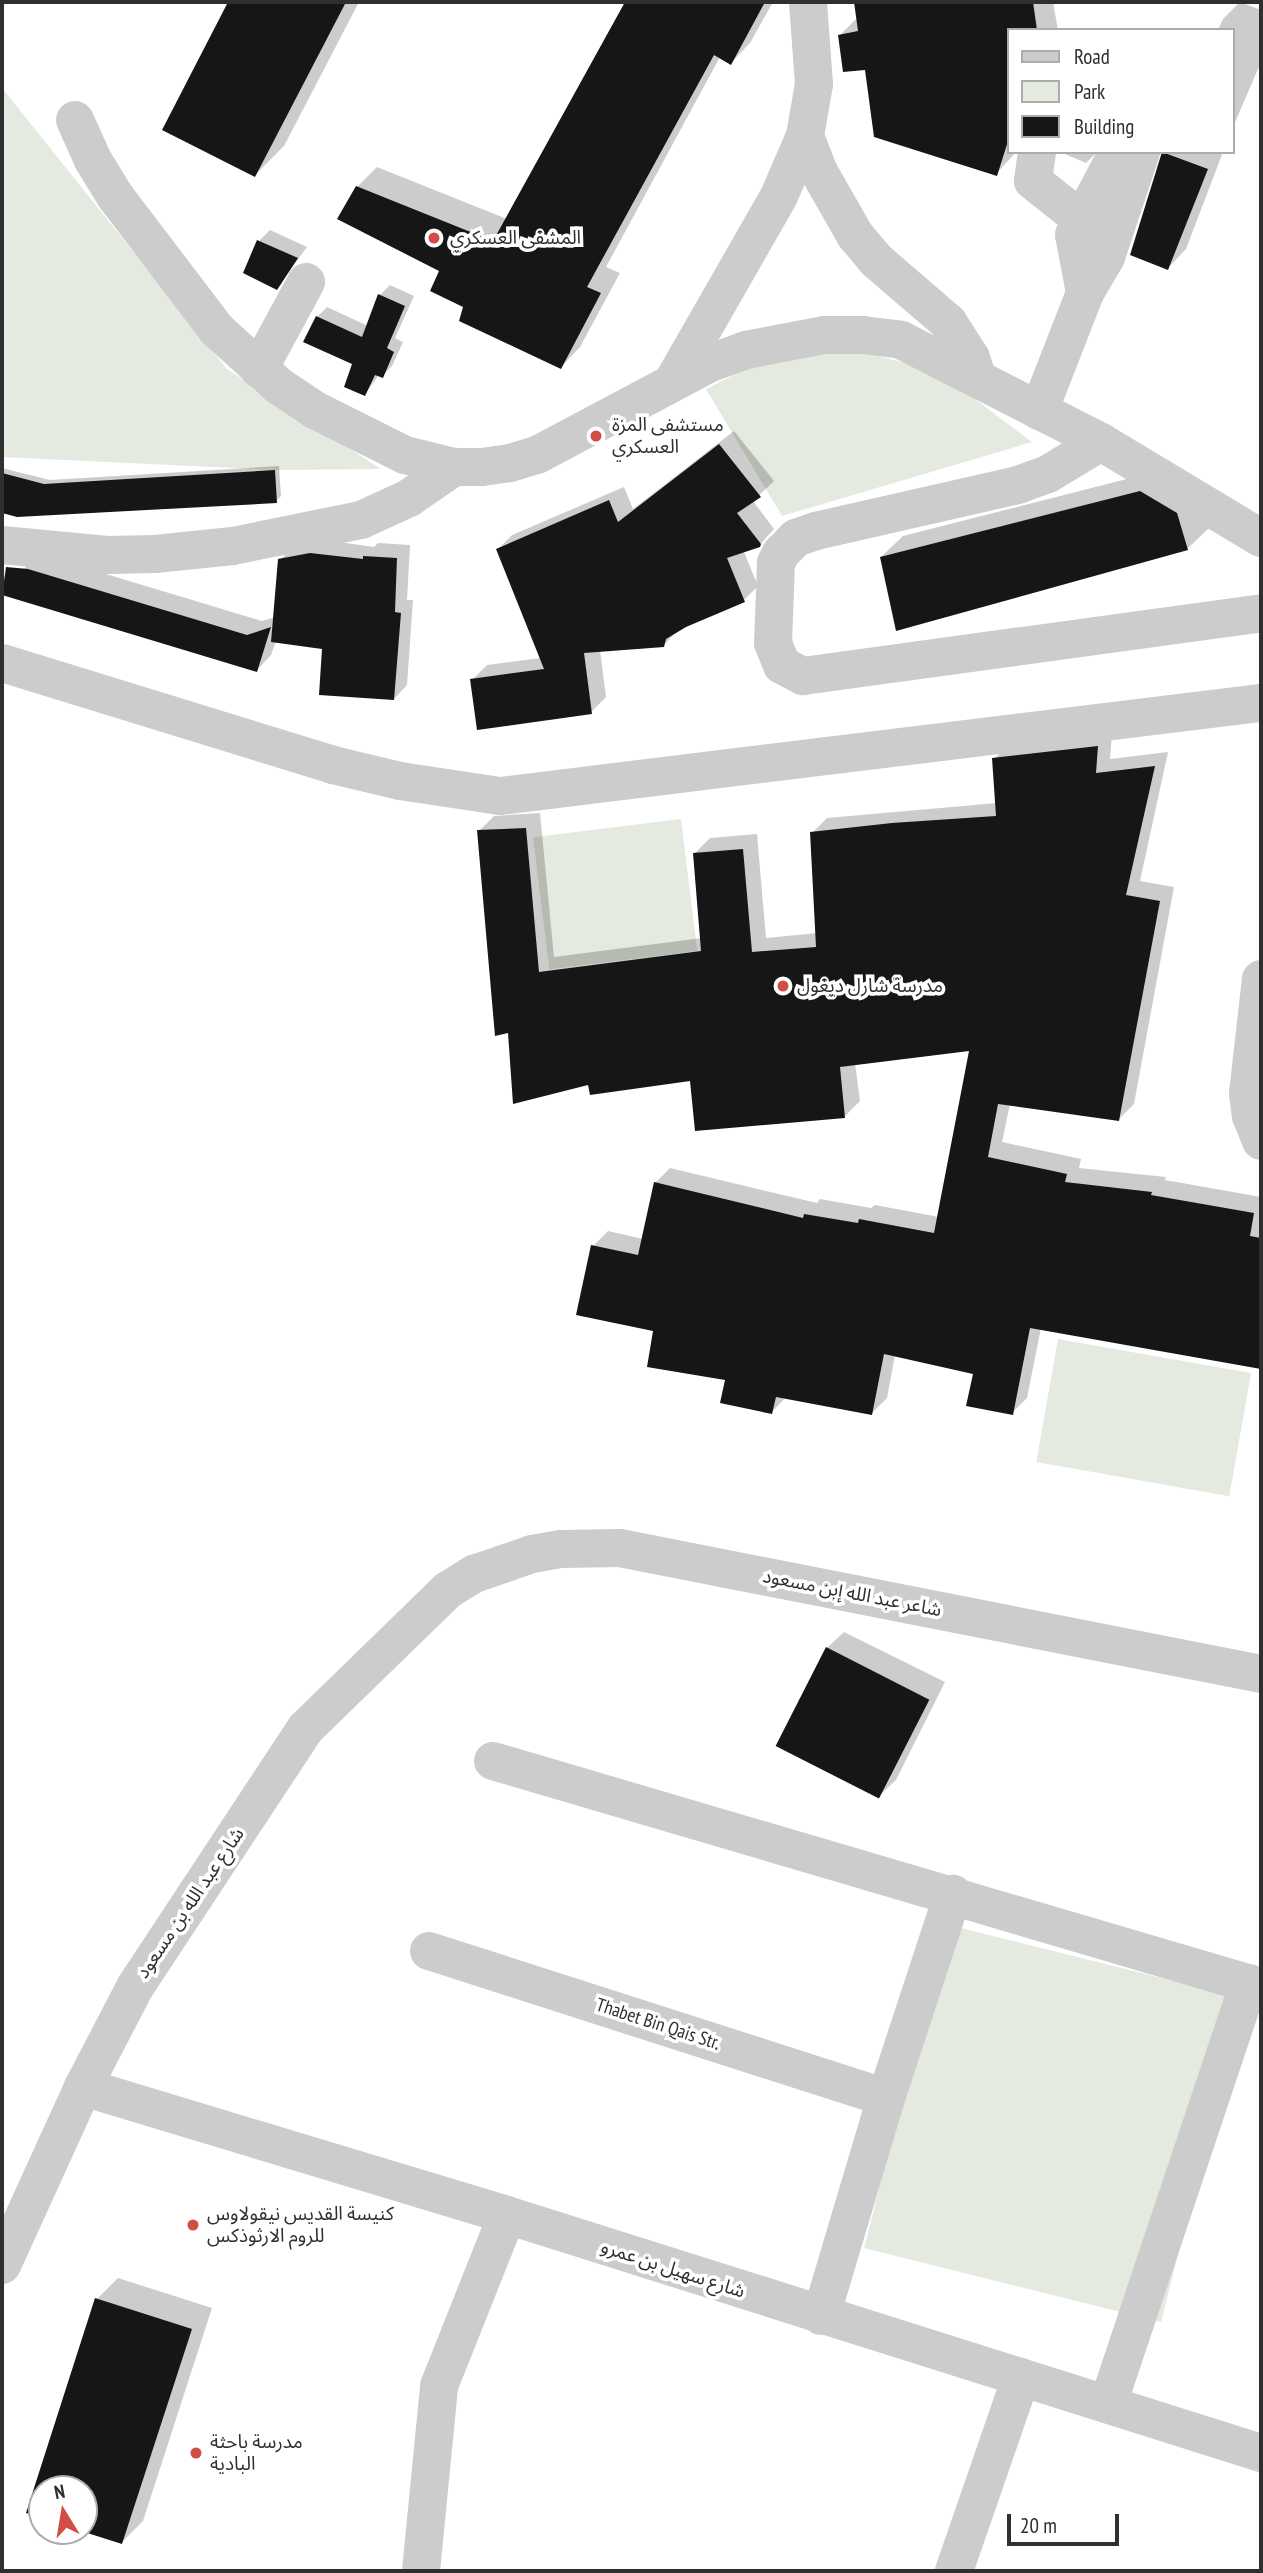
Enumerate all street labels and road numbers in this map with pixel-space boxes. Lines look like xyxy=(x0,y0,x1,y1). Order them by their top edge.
street label: شاعر عبد الله إبن مسعود xyxy=(761,1564,943,1622)
street label: شارع عبد الله بن مسعود xyxy=(131,1823,249,1983)
street label: Thabet Bin Qais Str. xyxy=(593,1993,723,2055)
street label: شارع سهيل بن عمرو xyxy=(598,2235,748,2303)

